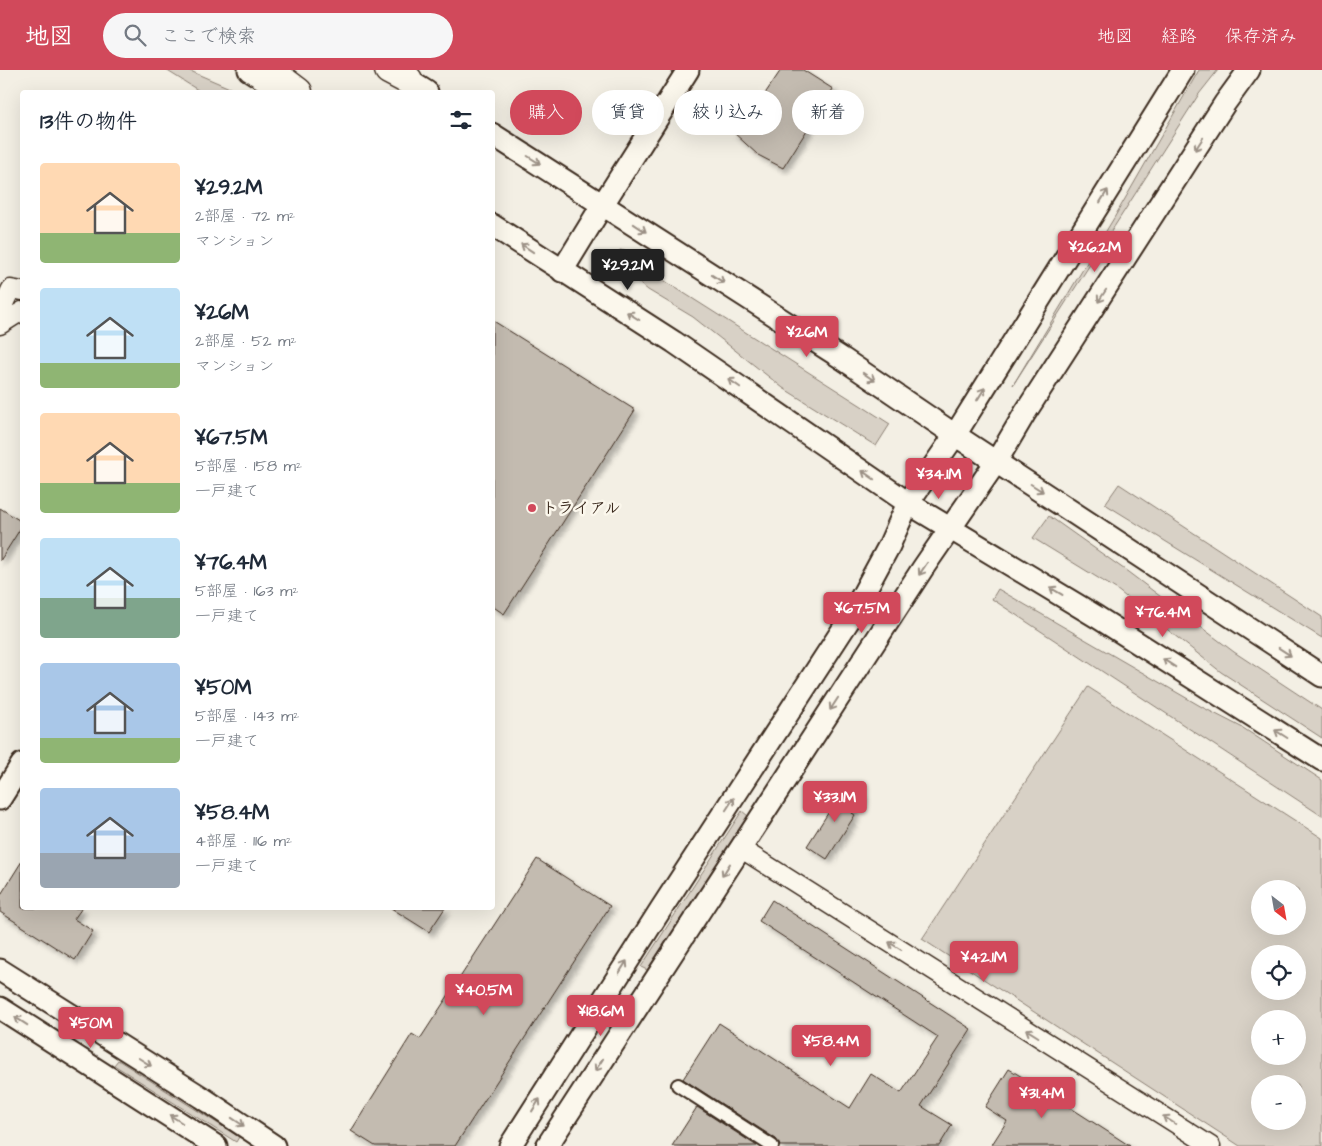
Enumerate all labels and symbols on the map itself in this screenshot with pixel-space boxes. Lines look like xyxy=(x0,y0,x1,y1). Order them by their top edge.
one-way arrow xyxy=(1193,137,1203,151)
one-way arrow xyxy=(526,155,540,165)
one-way arrow xyxy=(1099,190,1109,204)
one-way arrow xyxy=(633,223,647,233)
pin: ¥26.2M xyxy=(1054,230,1136,273)
one-way arrow xyxy=(521,243,535,253)
pin: ¥29.2M xyxy=(587,248,669,291)
one-way arrow xyxy=(711,274,725,284)
one-way arrow xyxy=(1097,289,1107,303)
one-way arrow xyxy=(626,311,640,321)
pin: ¥26M xyxy=(777,316,837,358)
one-way arrow xyxy=(862,372,876,382)
one-way arrow xyxy=(727,378,741,388)
one-way arrow xyxy=(976,387,986,401)
pin: ¥34.1M xyxy=(898,458,980,500)
one-way arrow xyxy=(861,470,875,480)
one-way arrow xyxy=(1030,483,1044,493)
place label: トライアル xyxy=(542,497,621,519)
marker: トライアル xyxy=(526,502,538,514)
one-way arrow xyxy=(918,561,928,575)
one-way arrow xyxy=(1049,586,1063,596)
pin: ¥67.5M xyxy=(821,592,903,634)
pin: ¥76.4M xyxy=(1122,596,1204,638)
one-way arrow xyxy=(1278,647,1292,657)
one-way arrow xyxy=(1162,658,1176,668)
one-way arrow xyxy=(828,697,838,711)
one-way arrow xyxy=(1274,729,1288,739)
pin: ¥33.1M xyxy=(794,780,876,823)
one-way arrow xyxy=(725,797,735,811)
one-way arrow xyxy=(721,863,731,877)
north arrow xyxy=(1251,880,1306,935)
pin: ¥42.1M xyxy=(943,940,1025,983)
one-way arrow xyxy=(888,941,902,951)
one-way arrow xyxy=(619,961,629,975)
pin: ¥40.5M xyxy=(443,974,525,1016)
pin: ¥18.6M xyxy=(560,994,642,1037)
pin: ¥50M xyxy=(61,1006,121,1049)
one-way arrow xyxy=(14,1016,28,1026)
pin: ¥58.4M xyxy=(790,1024,872,1067)
one-way arrow xyxy=(1025,1028,1039,1038)
one-way arrow xyxy=(137,1057,151,1067)
one-way arrow xyxy=(594,1058,605,1072)
pin: ¥31.4M xyxy=(1001,1076,1083,1119)
one-way arrow xyxy=(532,1098,542,1112)
one-way arrow xyxy=(169,1114,183,1124)
one-way arrow xyxy=(1163,1115,1177,1125)
one-way arrow xyxy=(230,1117,244,1127)

